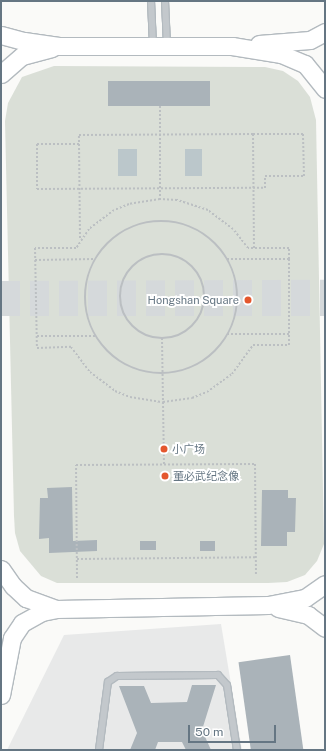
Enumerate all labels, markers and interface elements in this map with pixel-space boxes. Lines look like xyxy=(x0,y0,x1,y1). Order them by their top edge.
place label: Hongshan Square xyxy=(148,293,239,307)
marker: Hongshan Square xyxy=(242,294,254,306)
place label: 小广场 xyxy=(172,442,205,456)
marker: 小广场 xyxy=(159,444,169,454)
place label: 董必武纪念像 xyxy=(173,469,239,483)
marker: 董必武纪念像 xyxy=(160,471,170,481)
scale bar xyxy=(190,717,278,743)
text: 50 m xyxy=(195,725,223,739)

